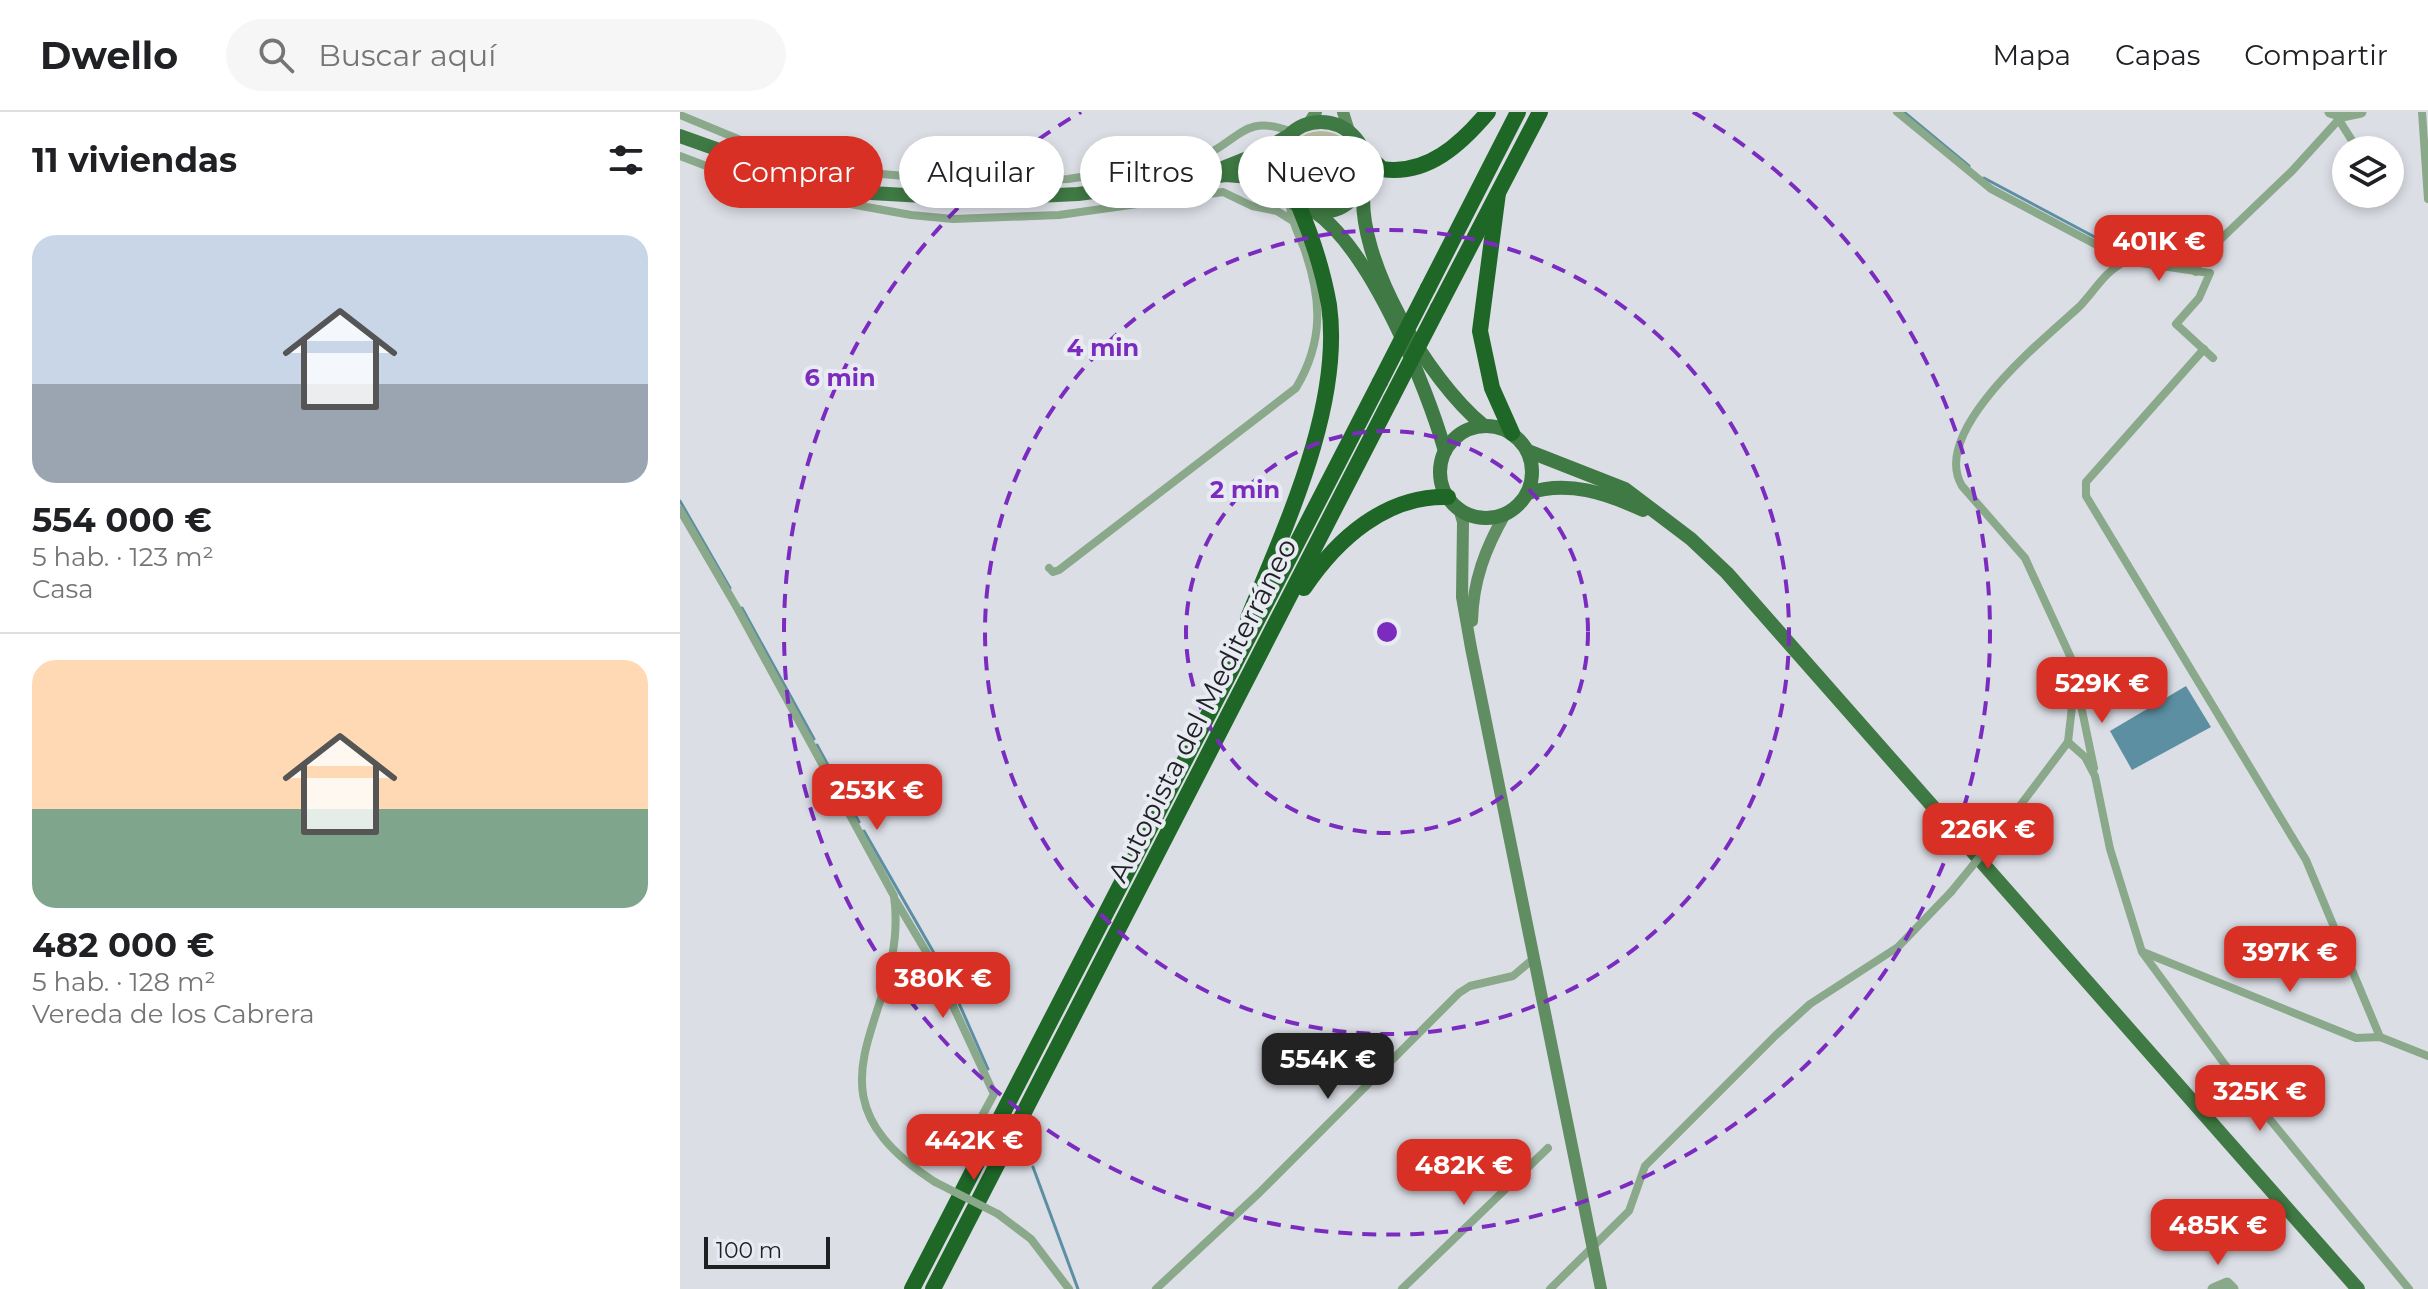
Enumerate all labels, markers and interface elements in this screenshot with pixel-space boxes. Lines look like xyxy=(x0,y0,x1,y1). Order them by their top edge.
search box xyxy=(226,19,786,91)
text: Dwello xyxy=(40,32,178,79)
icon: search xyxy=(254,33,298,77)
text: Buscar aquí xyxy=(318,37,496,74)
text: Mapa xyxy=(1992,38,2071,72)
text: Capas xyxy=(2115,38,2200,72)
text: Compartir xyxy=(2244,38,2388,72)
chip: Comprar xyxy=(704,136,883,208)
chip: Alquilar xyxy=(899,136,1064,208)
chip: Filtros xyxy=(1080,136,1222,208)
chip: Nuevo xyxy=(1238,136,1384,208)
map controls xyxy=(2332,136,2404,208)
button: layers xyxy=(2332,136,2404,208)
icon: filters xyxy=(604,138,648,182)
text: 11 viviendas xyxy=(32,139,237,181)
pin: 401K € xyxy=(2094,215,2224,283)
text: 401K € xyxy=(2112,225,2206,257)
icon: home xyxy=(268,287,412,431)
text: 4 min xyxy=(1067,333,1139,362)
text: 6 min xyxy=(804,363,876,392)
text: 2 min xyxy=(1210,475,1280,504)
text: 554 000 € xyxy=(32,499,212,541)
street label: Autopista del Mediterráneo xyxy=(1100,532,1304,888)
text: 5 hab. · 123 m² xyxy=(32,541,214,573)
text: Casa xyxy=(32,573,94,605)
centre of rings xyxy=(1373,618,1401,646)
pin: 529K € xyxy=(2037,657,2167,725)
text: 529K € xyxy=(2055,667,2149,699)
icon: home xyxy=(268,712,412,856)
pin: 253K € xyxy=(812,764,942,832)
text: 253K € xyxy=(830,774,924,806)
pin: 226K € xyxy=(1923,803,2053,871)
text: 226K € xyxy=(1941,813,2035,845)
text: 482 000 € xyxy=(32,924,214,966)
pin: 397K € xyxy=(2225,926,2355,994)
text: 397K € xyxy=(2242,936,2338,968)
pin: 380K € xyxy=(878,952,1008,1020)
text: 380K € xyxy=(894,962,992,994)
text: 5 hab. · 128 m² xyxy=(32,966,216,998)
text: Vereda de los Cabrera xyxy=(32,998,315,1030)
pin: 554K € xyxy=(1263,1033,1393,1101)
text: 554K € xyxy=(1280,1043,1376,1075)
pin: 325K € xyxy=(2195,1065,2325,1133)
text: 325K € xyxy=(2213,1075,2307,1107)
pin: 442K € xyxy=(909,1114,1039,1182)
text: 442K € xyxy=(925,1124,1023,1156)
pin: 482K € xyxy=(1399,1139,1529,1207)
text: 482K € xyxy=(1415,1149,1513,1181)
pin: 485K € xyxy=(2153,1199,2283,1267)
text: 485K € xyxy=(2169,1209,2267,1241)
scale bar xyxy=(704,1233,830,1269)
text: 100 m xyxy=(716,1237,782,1264)

